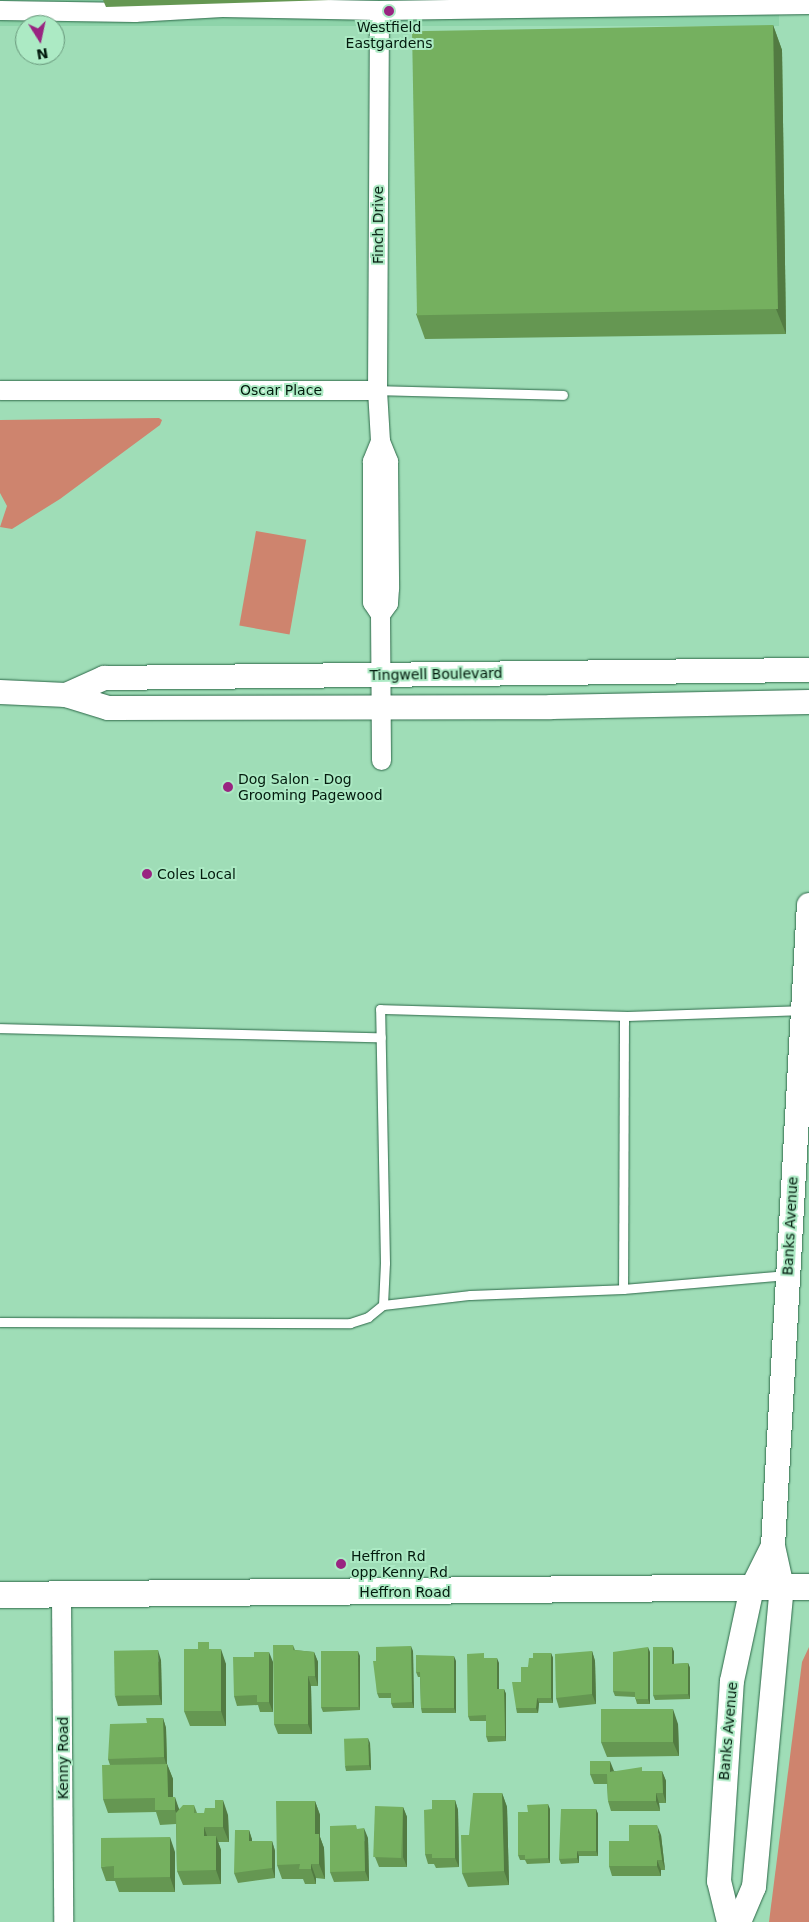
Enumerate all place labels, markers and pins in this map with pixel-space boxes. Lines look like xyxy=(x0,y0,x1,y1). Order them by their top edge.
marker: Westfield Eastgardens xyxy=(383,5,395,17)
place label: Westfield Eastgardens xyxy=(346,19,432,52)
place label: Dog Salon - Dog Grooming Pagewood xyxy=(238,771,383,804)
marker: Dog Salon - Dog Grooming Pagewood xyxy=(222,781,234,793)
place label: Coles Local xyxy=(157,866,236,882)
marker: Coles Local xyxy=(141,868,153,880)
place label: Heffron Rd opp Kenny Rd xyxy=(351,1548,448,1580)
marker: Heffron Rd opp Kenny Rd xyxy=(335,1558,347,1570)

